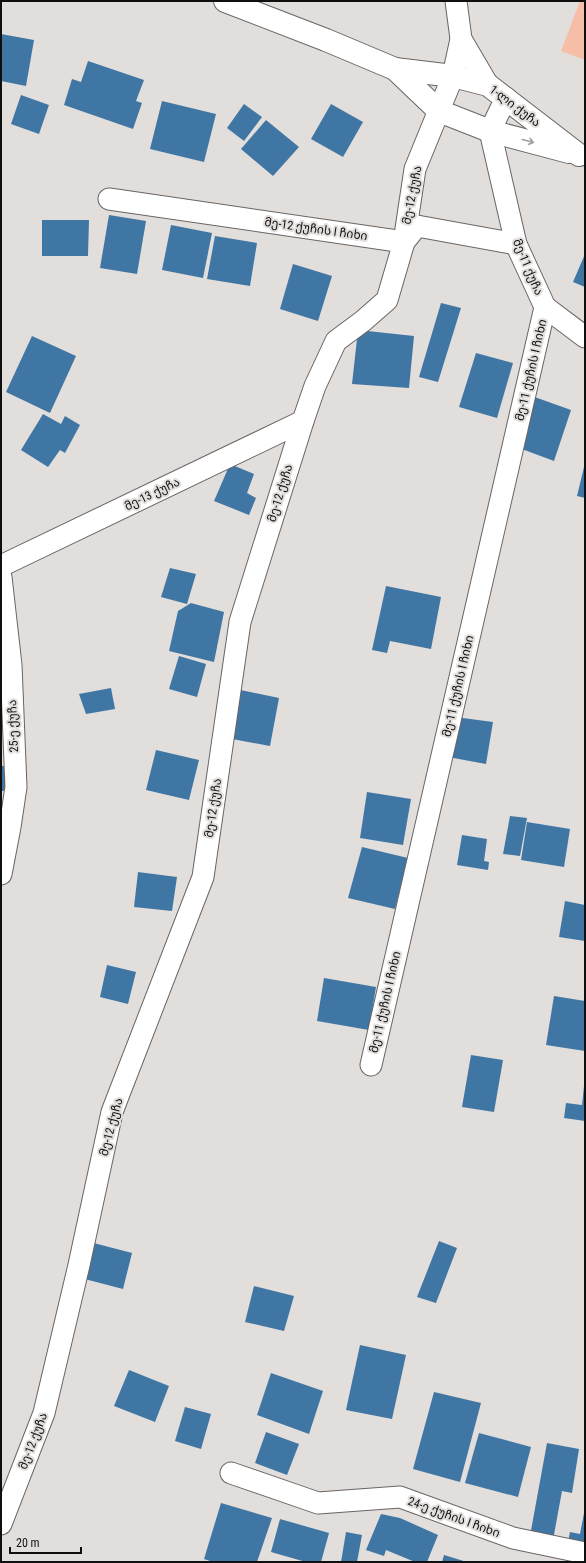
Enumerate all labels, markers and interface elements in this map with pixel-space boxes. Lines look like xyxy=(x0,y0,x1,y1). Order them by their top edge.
street label: 1-ლი ქუჩა xyxy=(486,82,543,130)
one-way arrow xyxy=(521,138,534,146)
street label: მე-12 ქუჩა xyxy=(399,164,425,226)
street label: მე-12 ქუჩის I ჩიხი xyxy=(264,215,369,243)
street label: მე-11 ქუჩა xyxy=(510,237,546,297)
street label: მე-11 ქუჩის I ჩიხი xyxy=(512,318,550,422)
street label: მე-12 ქუჩა xyxy=(265,462,295,524)
street label: მე-13 ქუჩა xyxy=(122,475,182,513)
street label: მე-11 ქუჩის I ჩიხი xyxy=(439,634,477,738)
street label: 25-ე ქუჩა xyxy=(5,699,21,753)
street label: მე-12 ქუჩა xyxy=(202,777,224,839)
street label: მე-11 ქუჩის I ჩიხი xyxy=(366,950,404,1054)
street label: მე-12 ქუჩა xyxy=(97,1096,125,1158)
street label: მე-12 ქუჩა xyxy=(16,1411,50,1471)
street label: 24-ე ქუჩის I ჩიხი xyxy=(406,1494,502,1540)
scale bar xyxy=(10,1529,81,1555)
text: 20 m xyxy=(16,1536,40,1550)

